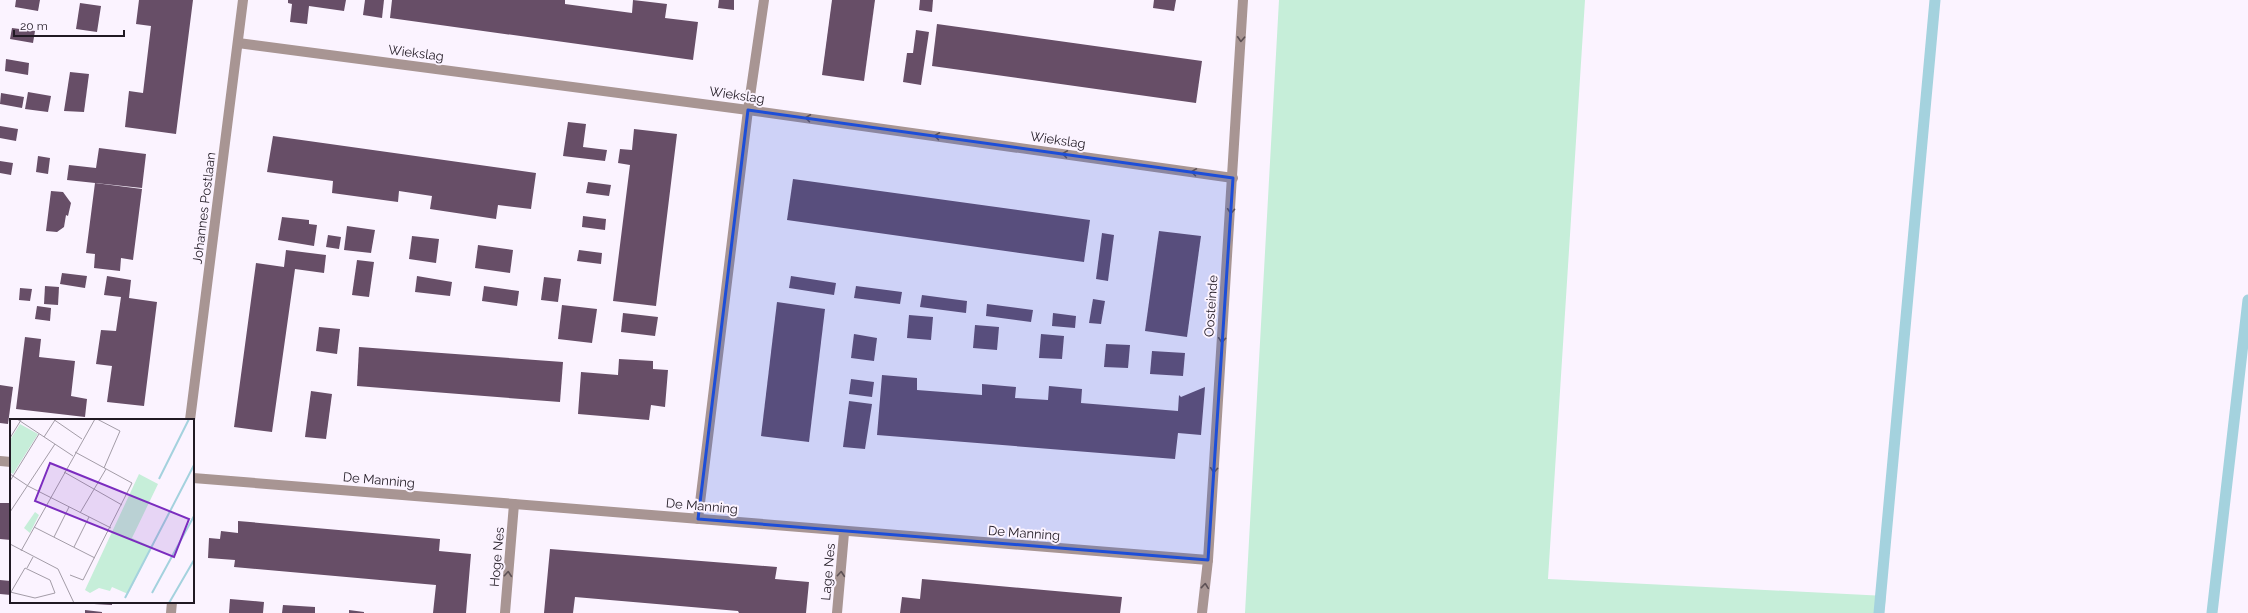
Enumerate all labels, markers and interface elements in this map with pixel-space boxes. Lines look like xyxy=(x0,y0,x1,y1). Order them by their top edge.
scale bar xyxy=(14,12,124,38)
text: 20 m xyxy=(20,19,48,33)
one-way arrow xyxy=(1237,36,1245,42)
street label: Wiekslag xyxy=(387,42,445,64)
street label: Wiekslag xyxy=(708,84,766,106)
one-way arrow xyxy=(805,114,811,123)
street label: Wiekslag xyxy=(1029,129,1087,151)
one-way arrow xyxy=(934,132,940,141)
one-way arrow xyxy=(1062,150,1069,159)
street label: Johannes Postlaan xyxy=(190,151,218,265)
one-way arrow xyxy=(1191,168,1197,177)
one-way arrow xyxy=(1226,208,1235,214)
street label: Oosteinde xyxy=(1201,274,1221,337)
one-way arrow xyxy=(1218,337,1227,343)
inset map xyxy=(10,419,194,603)
one-way arrow xyxy=(1209,467,1218,473)
street label: De Manning xyxy=(342,469,416,491)
street label: De Manning xyxy=(665,495,739,517)
street label: De Manning xyxy=(987,523,1061,543)
street label: Hoge Nes xyxy=(487,526,507,588)
street label: Lage Nes xyxy=(818,543,838,601)
one-way arrow xyxy=(504,571,513,577)
one-way arrow xyxy=(836,571,845,577)
one-way arrow xyxy=(1200,583,1209,589)

